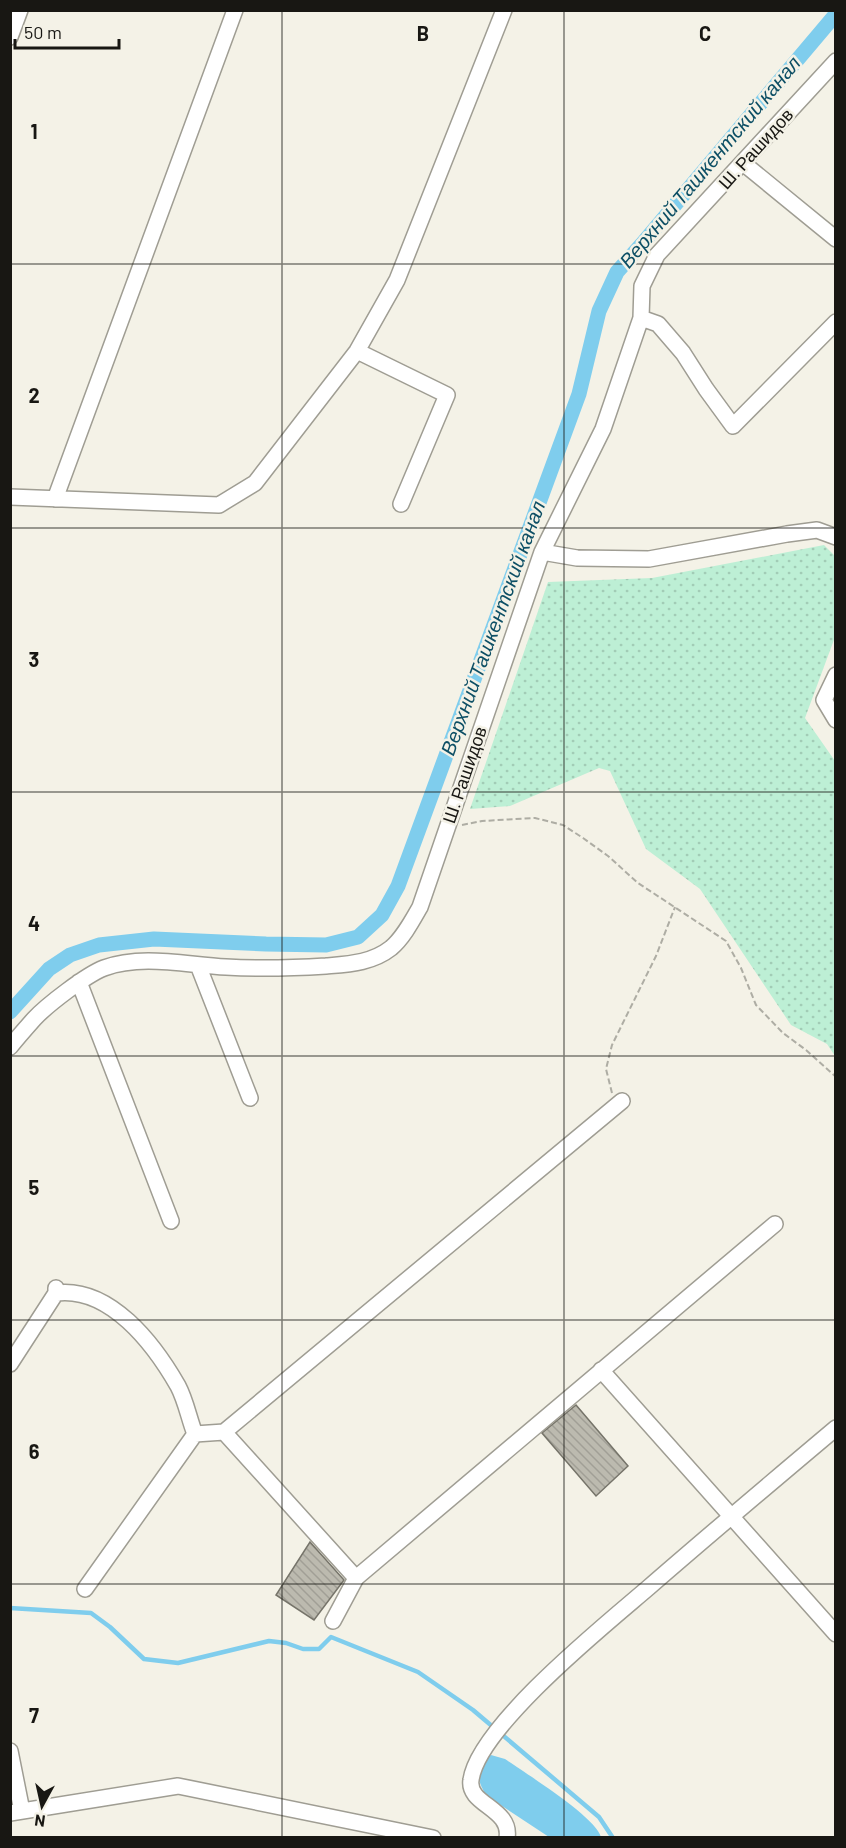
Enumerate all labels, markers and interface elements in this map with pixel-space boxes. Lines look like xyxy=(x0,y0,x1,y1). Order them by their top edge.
scale bar xyxy=(15,12,118,50)
text: 50 m xyxy=(24,21,62,43)
text: B xyxy=(417,21,429,45)
text: C xyxy=(699,21,711,45)
water label: Верхний Ташкентский канал xyxy=(614,51,805,272)
street label: Ш. Рашидов xyxy=(713,103,797,193)
text: 1 xyxy=(30,119,38,143)
text: 2 xyxy=(28,383,40,407)
water label: Верхний Ташкентский канал xyxy=(435,497,549,758)
text: 3 xyxy=(29,647,39,671)
street label: Ш. Рашидов xyxy=(437,723,491,826)
text: 4 xyxy=(28,911,40,935)
text: 5 xyxy=(29,1175,40,1199)
text: 6 xyxy=(29,1439,40,1463)
text: 7 xyxy=(29,1703,39,1727)
north arrow xyxy=(12,1776,72,1836)
text: N xyxy=(33,1811,46,1831)

